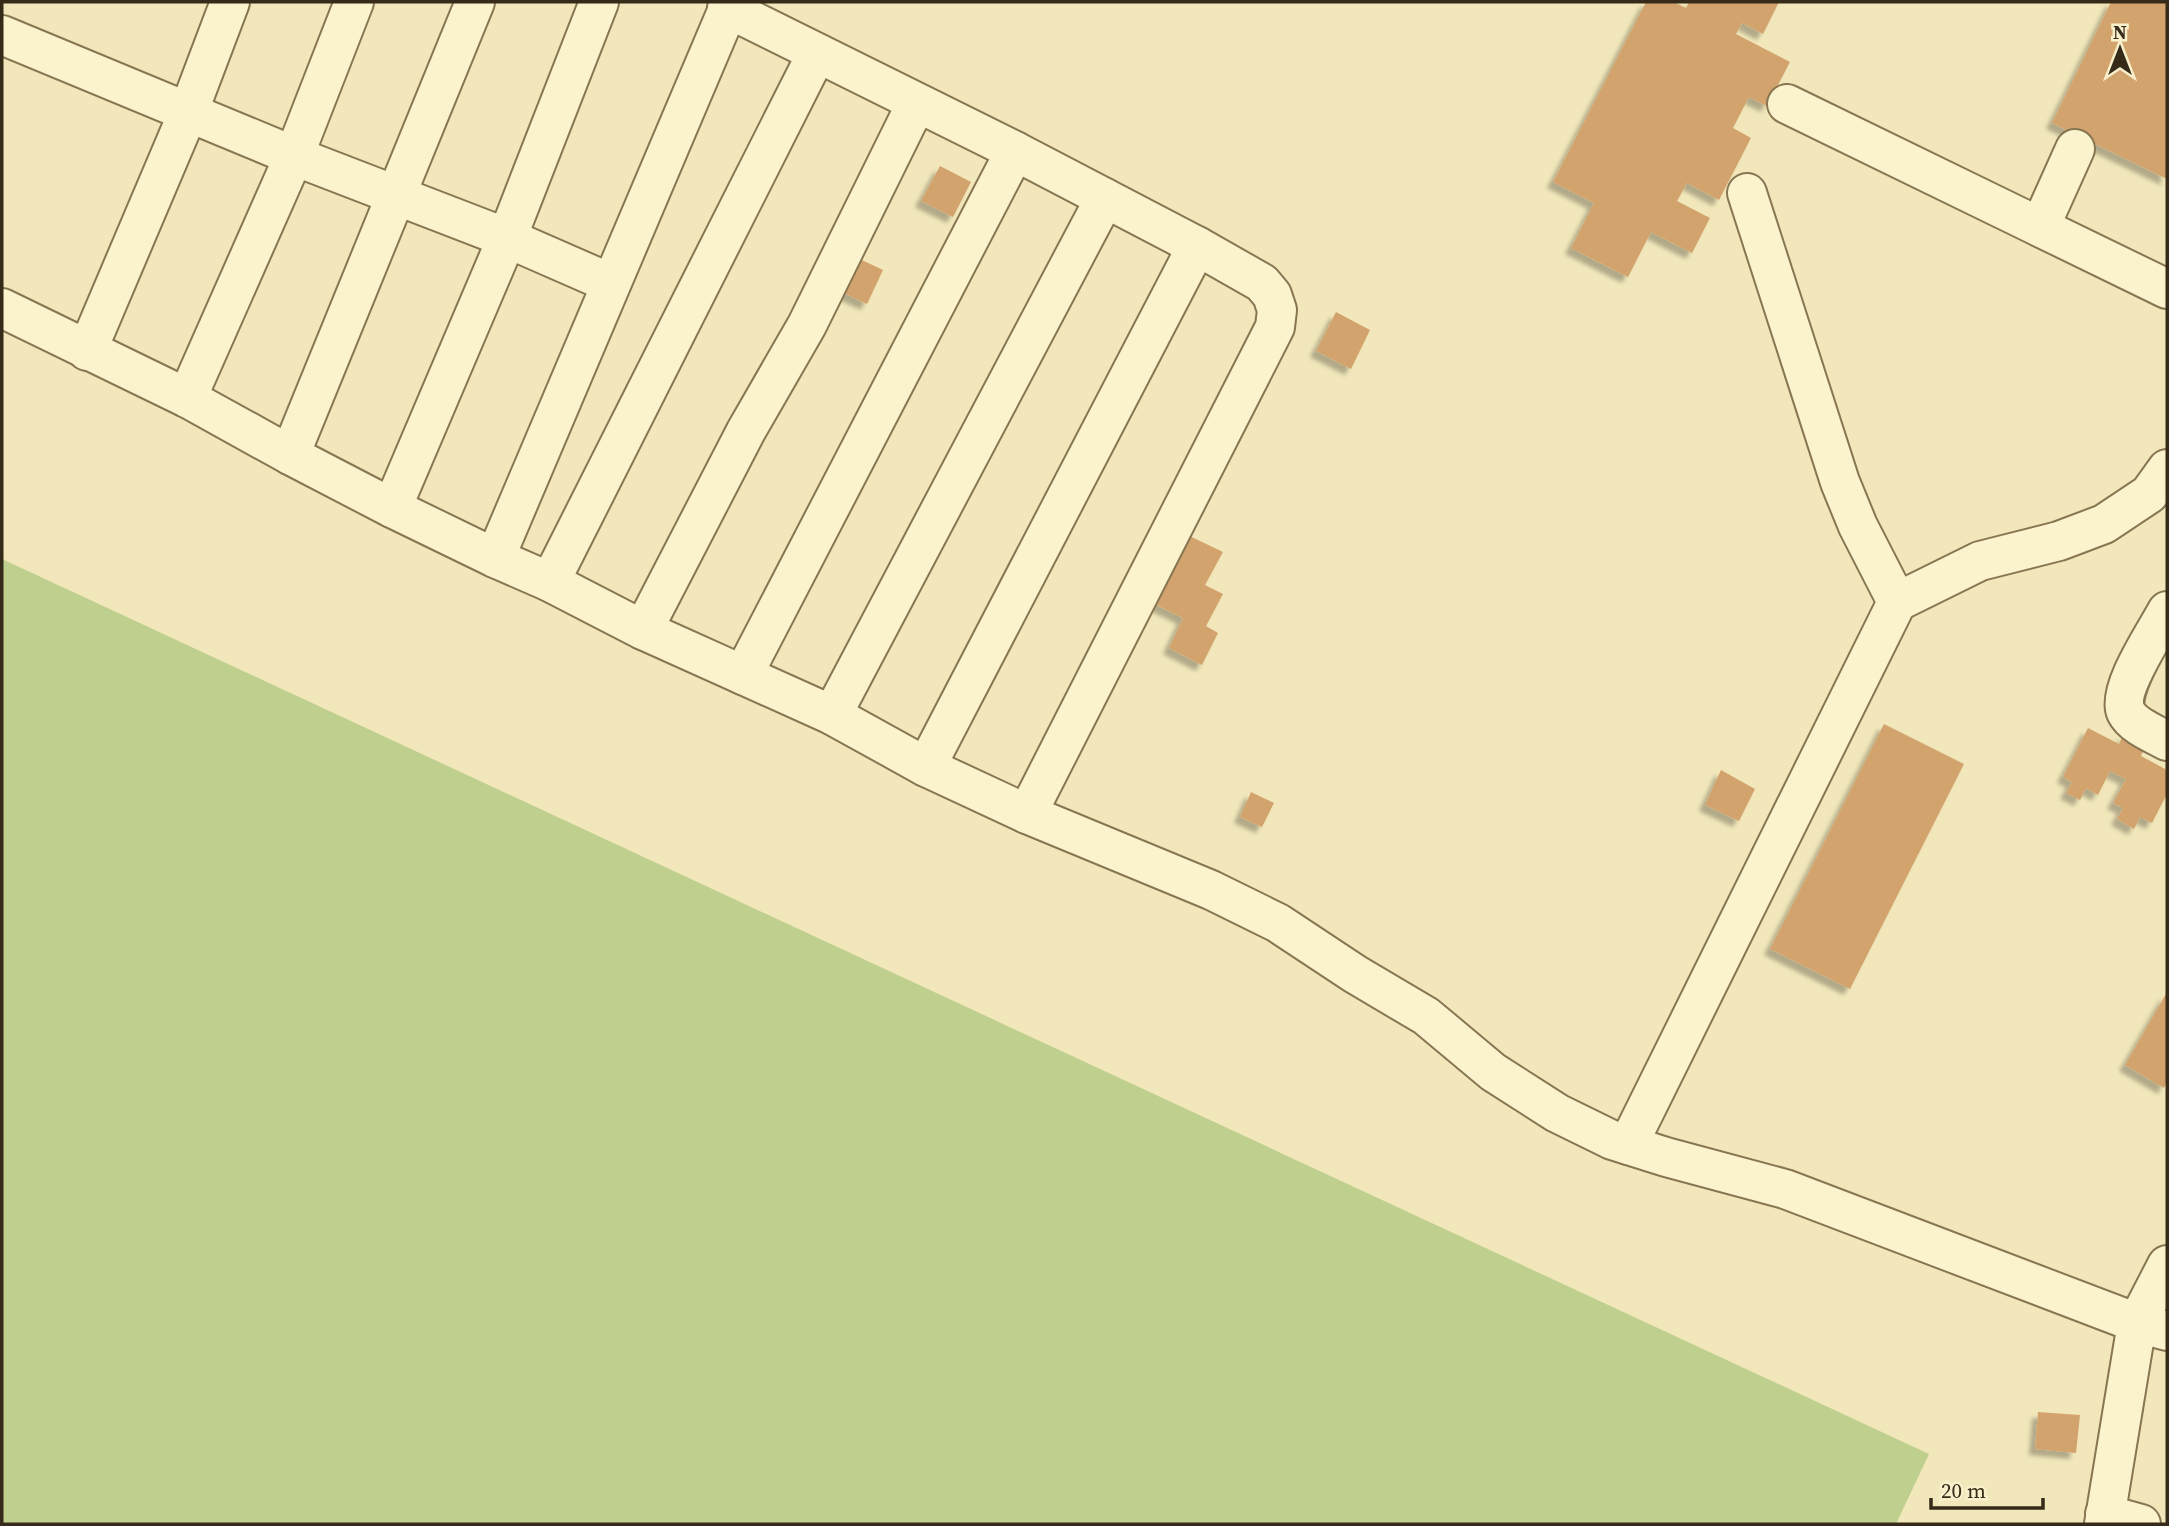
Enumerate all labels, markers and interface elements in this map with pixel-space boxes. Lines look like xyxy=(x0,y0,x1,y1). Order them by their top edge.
north arrow xyxy=(2085,14,2155,84)
text: N xyxy=(2113,19,2127,45)
scale bar xyxy=(1931,1466,2043,1510)
text: 20 m xyxy=(1941,1476,1986,1505)

